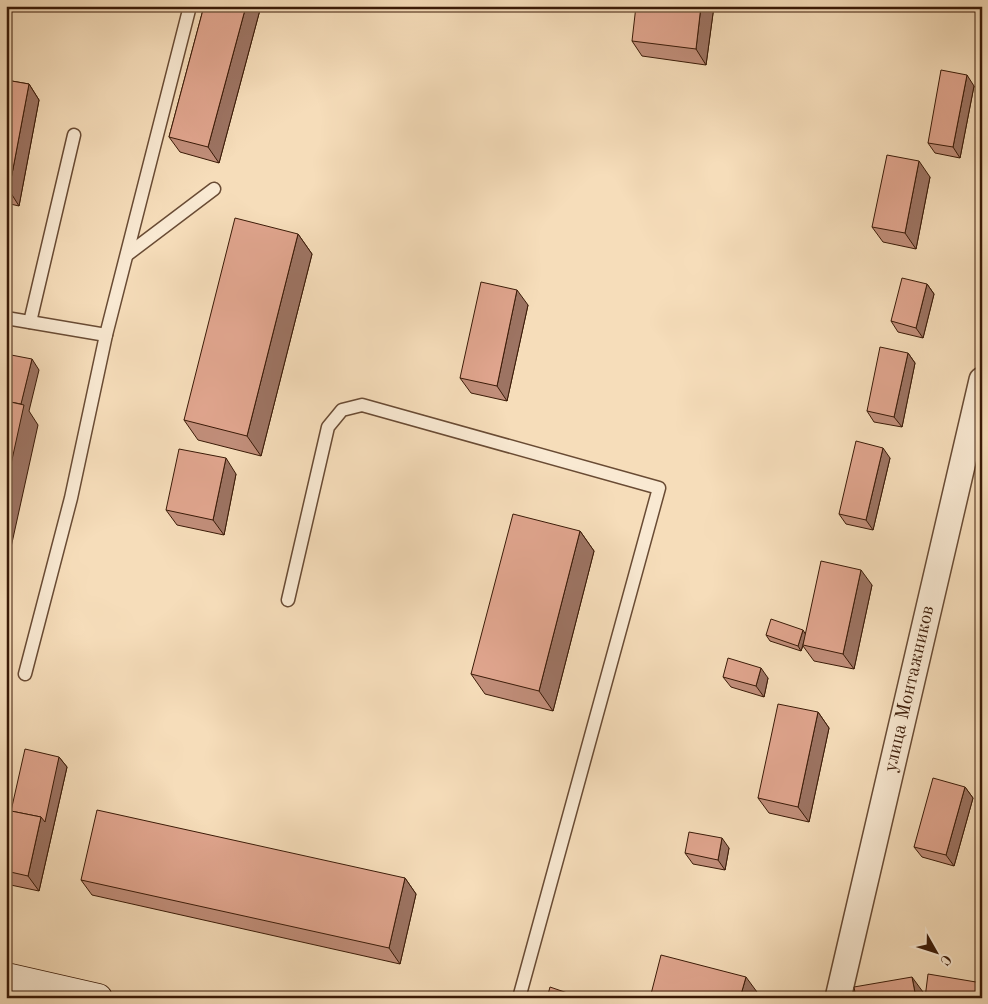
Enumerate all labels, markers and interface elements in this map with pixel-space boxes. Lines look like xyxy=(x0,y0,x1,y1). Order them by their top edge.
street label: улица Монтажников xyxy=(882,604,938,774)
north arrow xyxy=(910,926,960,976)
text: С xyxy=(937,952,954,968)

